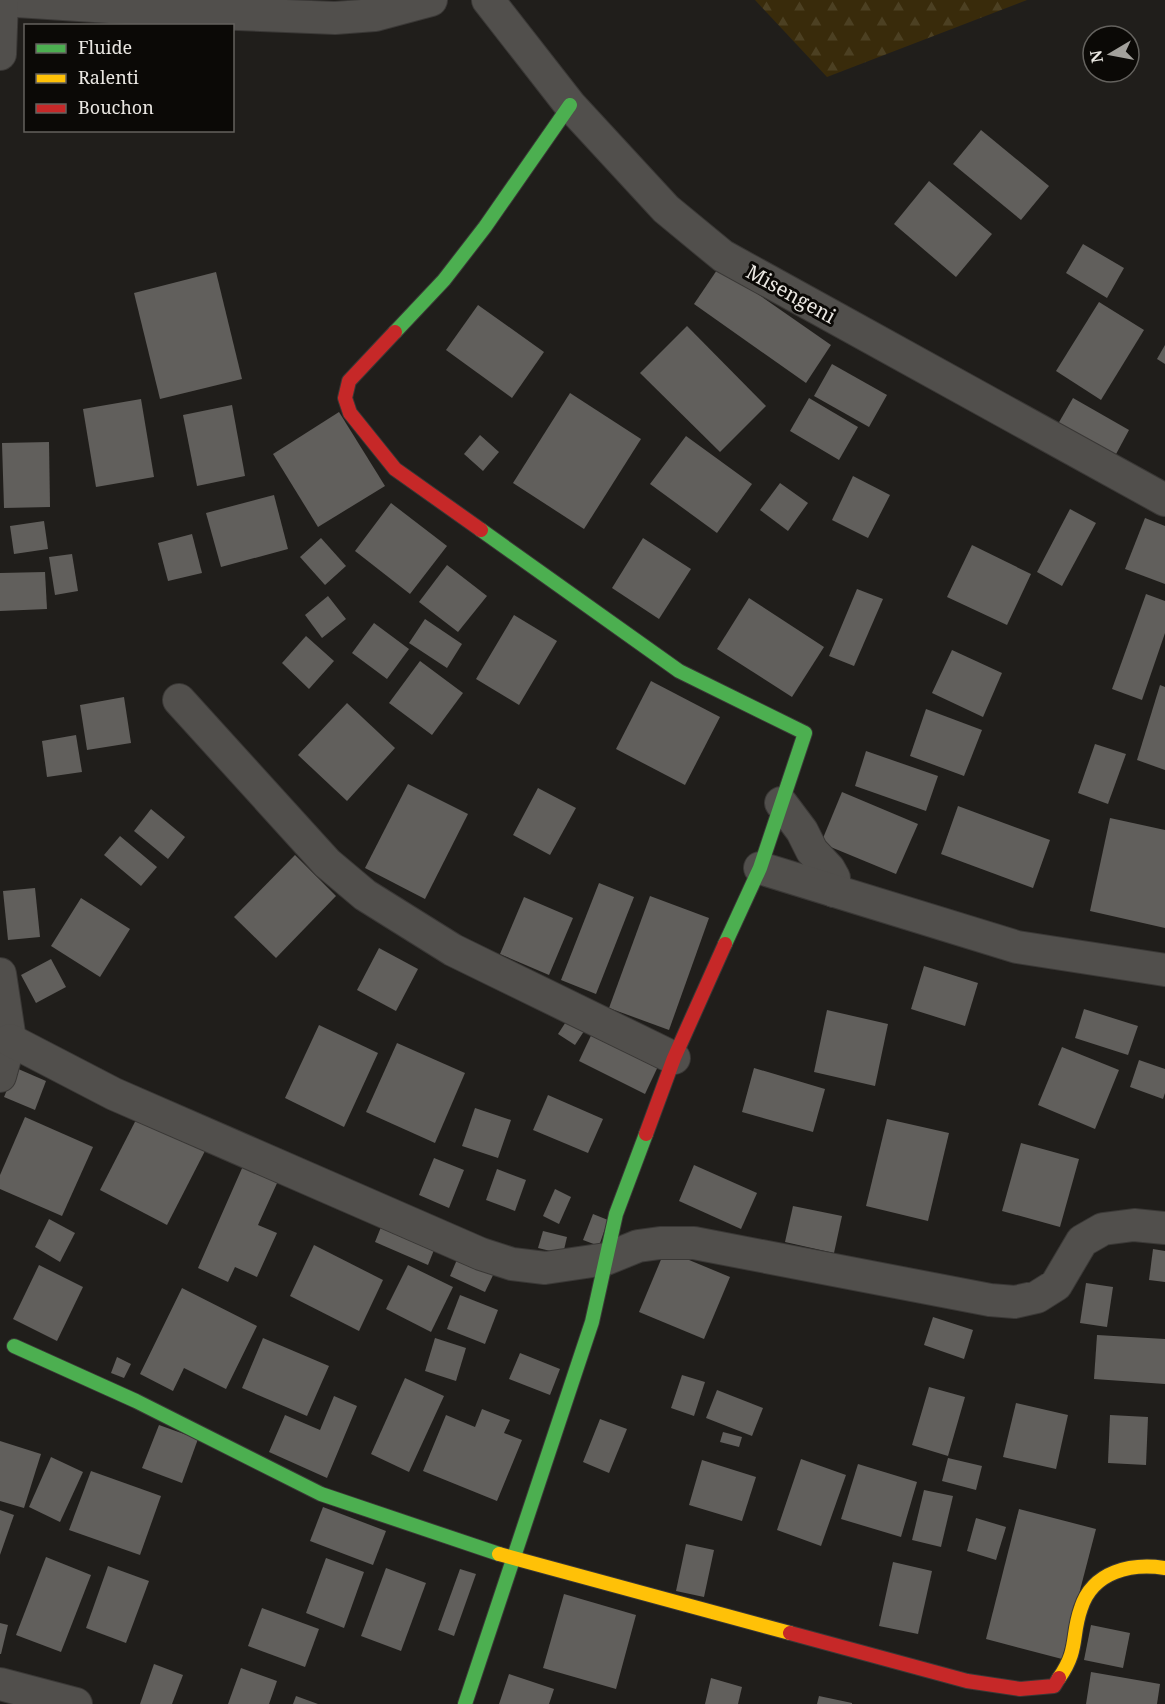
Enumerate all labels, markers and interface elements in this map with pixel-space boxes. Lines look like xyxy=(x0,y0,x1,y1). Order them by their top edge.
legend xyxy=(24,24,234,132)
north arrow xyxy=(1081,24,1141,84)
text: Fluide xyxy=(78,35,132,59)
text: N xyxy=(1084,48,1108,65)
text: Ralenti xyxy=(78,65,139,89)
text: Bouchon xyxy=(78,95,154,119)
street label: Misengeni xyxy=(742,258,841,330)

